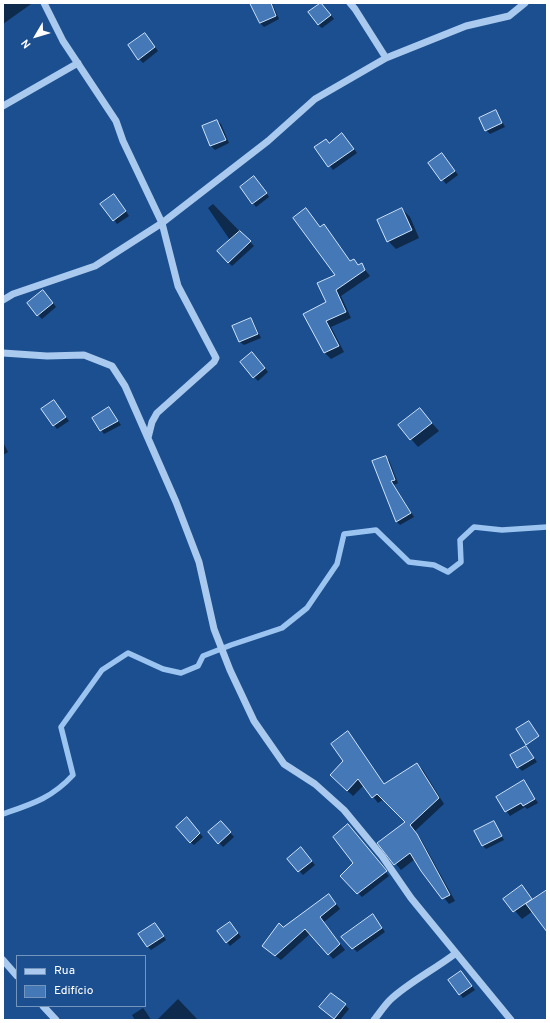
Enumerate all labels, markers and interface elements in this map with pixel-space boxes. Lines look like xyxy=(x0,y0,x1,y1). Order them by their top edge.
north arrow xyxy=(16,16,56,56)
text: N xyxy=(19,36,34,51)
legend xyxy=(16,955,146,1007)
text: Rua xyxy=(54,963,75,979)
text: Edifício xyxy=(54,983,93,999)

